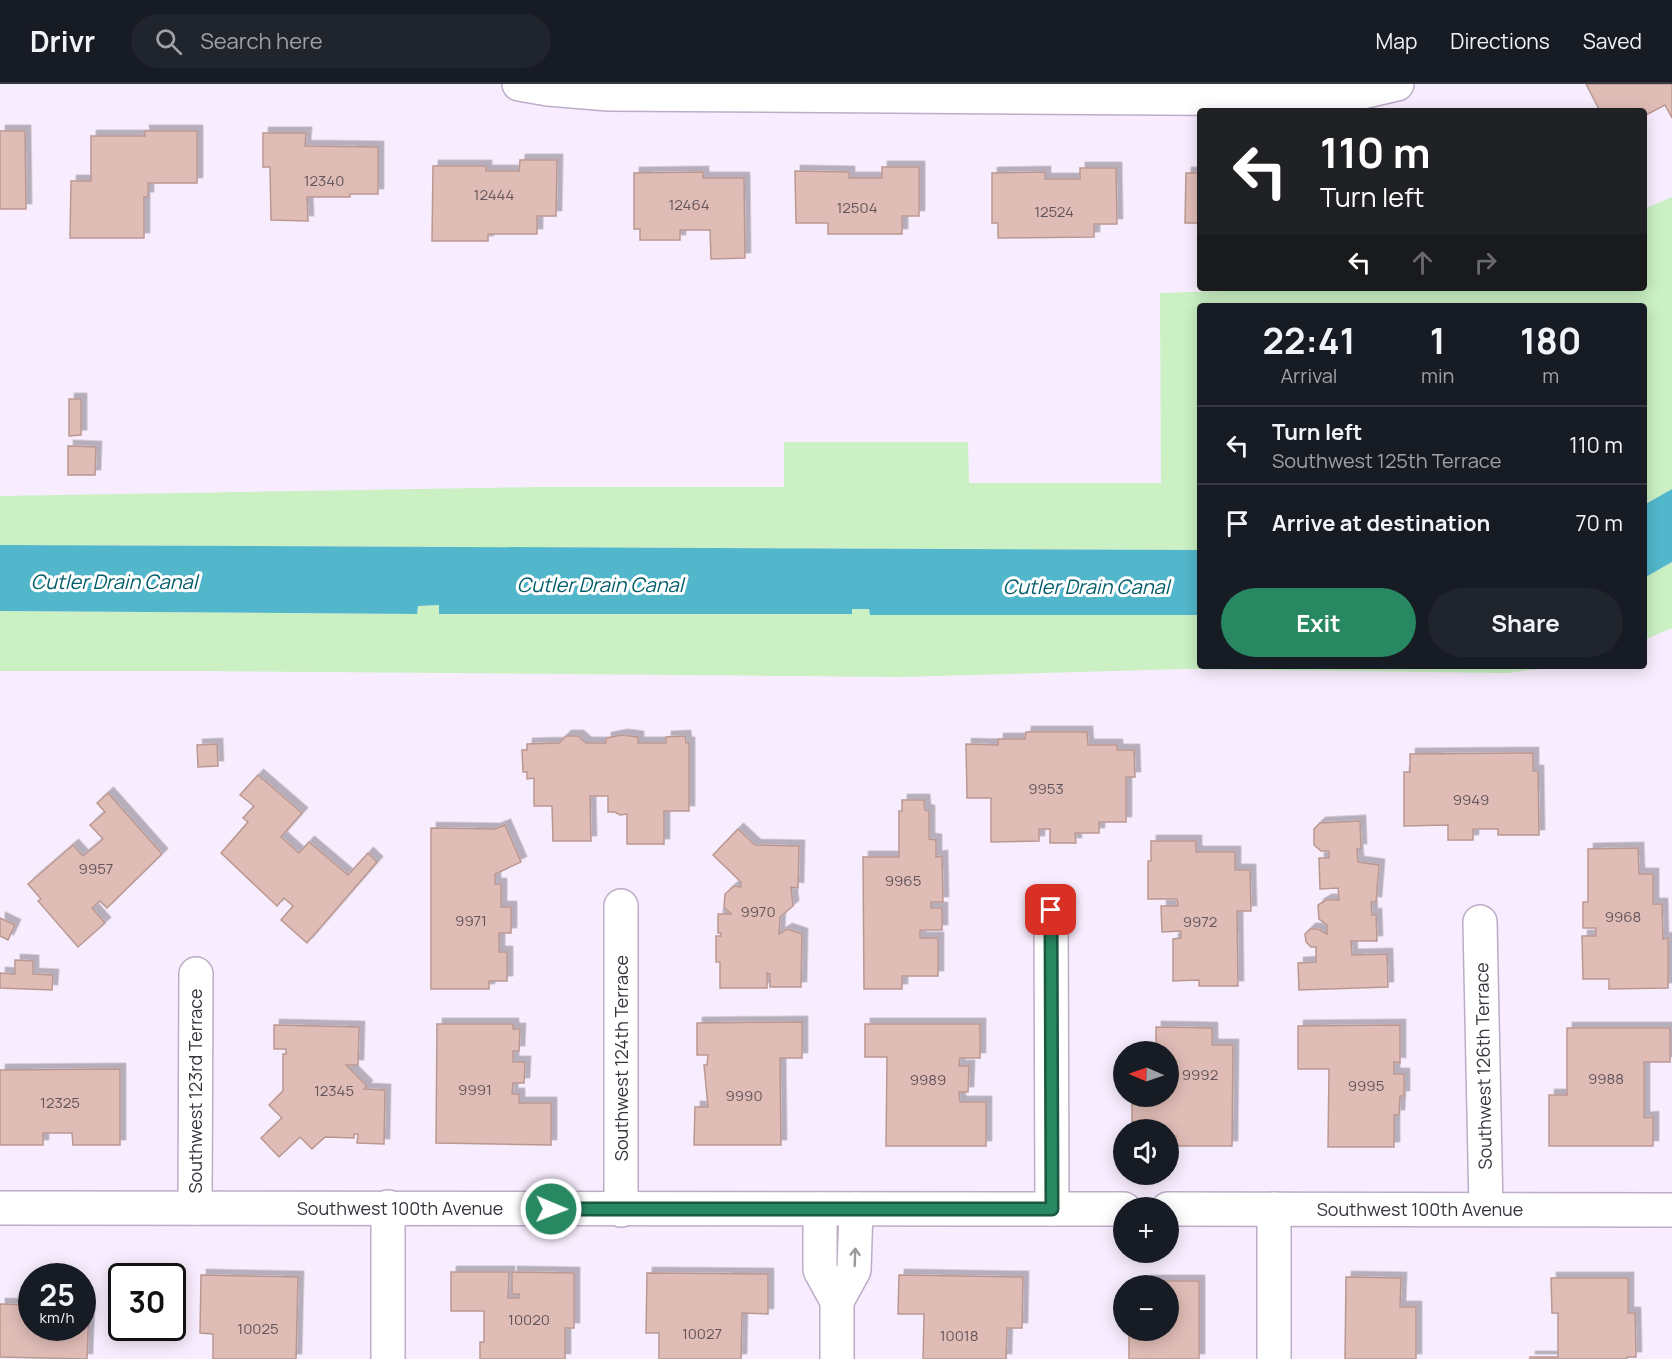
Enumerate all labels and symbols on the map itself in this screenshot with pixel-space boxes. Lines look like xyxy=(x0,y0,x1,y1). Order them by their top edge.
house number: 12340 xyxy=(304,170,344,191)
house number: 12444 xyxy=(474,184,515,205)
house number: 12464 xyxy=(668,194,710,215)
house number: 12504 xyxy=(836,197,878,218)
house number: 12524 xyxy=(1034,201,1074,222)
water label: Cutler Drain Canal xyxy=(31,568,200,595)
water label: Cutler Drain Canal xyxy=(517,571,686,598)
water label: Cutler Drain Canal xyxy=(1003,573,1172,600)
house number: 9953 xyxy=(1028,778,1064,799)
house number: 9949 xyxy=(1453,789,1489,810)
house number: 9957 xyxy=(79,858,113,879)
house number: 9965 xyxy=(885,870,921,891)
pin xyxy=(1025,884,1076,935)
house number: 9970 xyxy=(740,901,776,922)
house number: 9968 xyxy=(1605,906,1641,927)
house number: 9971 xyxy=(455,910,487,931)
house number: 9972 xyxy=(1183,911,1217,932)
street label: Southwest 124th Terrace xyxy=(609,955,633,1161)
street label: Southwest 126th Terrace xyxy=(1469,962,1497,1170)
street label: Southwest 123rd Terrace xyxy=(183,988,207,1194)
north arrow xyxy=(1113,1041,1179,1107)
house number: 9992 xyxy=(1182,1064,1218,1085)
house number: 9988 xyxy=(1588,1068,1624,1089)
house number: 9989 xyxy=(910,1069,946,1090)
house number: 9995 xyxy=(1348,1075,1384,1096)
house number: 9991 xyxy=(458,1079,492,1100)
house number: 12345 xyxy=(314,1080,354,1101)
house number: 9990 xyxy=(725,1085,763,1106)
house number: 12325 xyxy=(40,1092,80,1113)
position arrow xyxy=(519,1177,583,1241)
street label: Southwest 100th Avenue xyxy=(297,1196,503,1220)
street label: Southwest 100th Avenue xyxy=(1317,1197,1523,1221)
one-way arrow xyxy=(849,1248,860,1268)
speed limit sign: 30 xyxy=(108,1263,186,1341)
house number: 10020 xyxy=(508,1309,550,1330)
house number: 10025 xyxy=(237,1318,279,1339)
house number: 10027 xyxy=(682,1323,722,1344)
house number: 10018 xyxy=(940,1325,978,1346)

